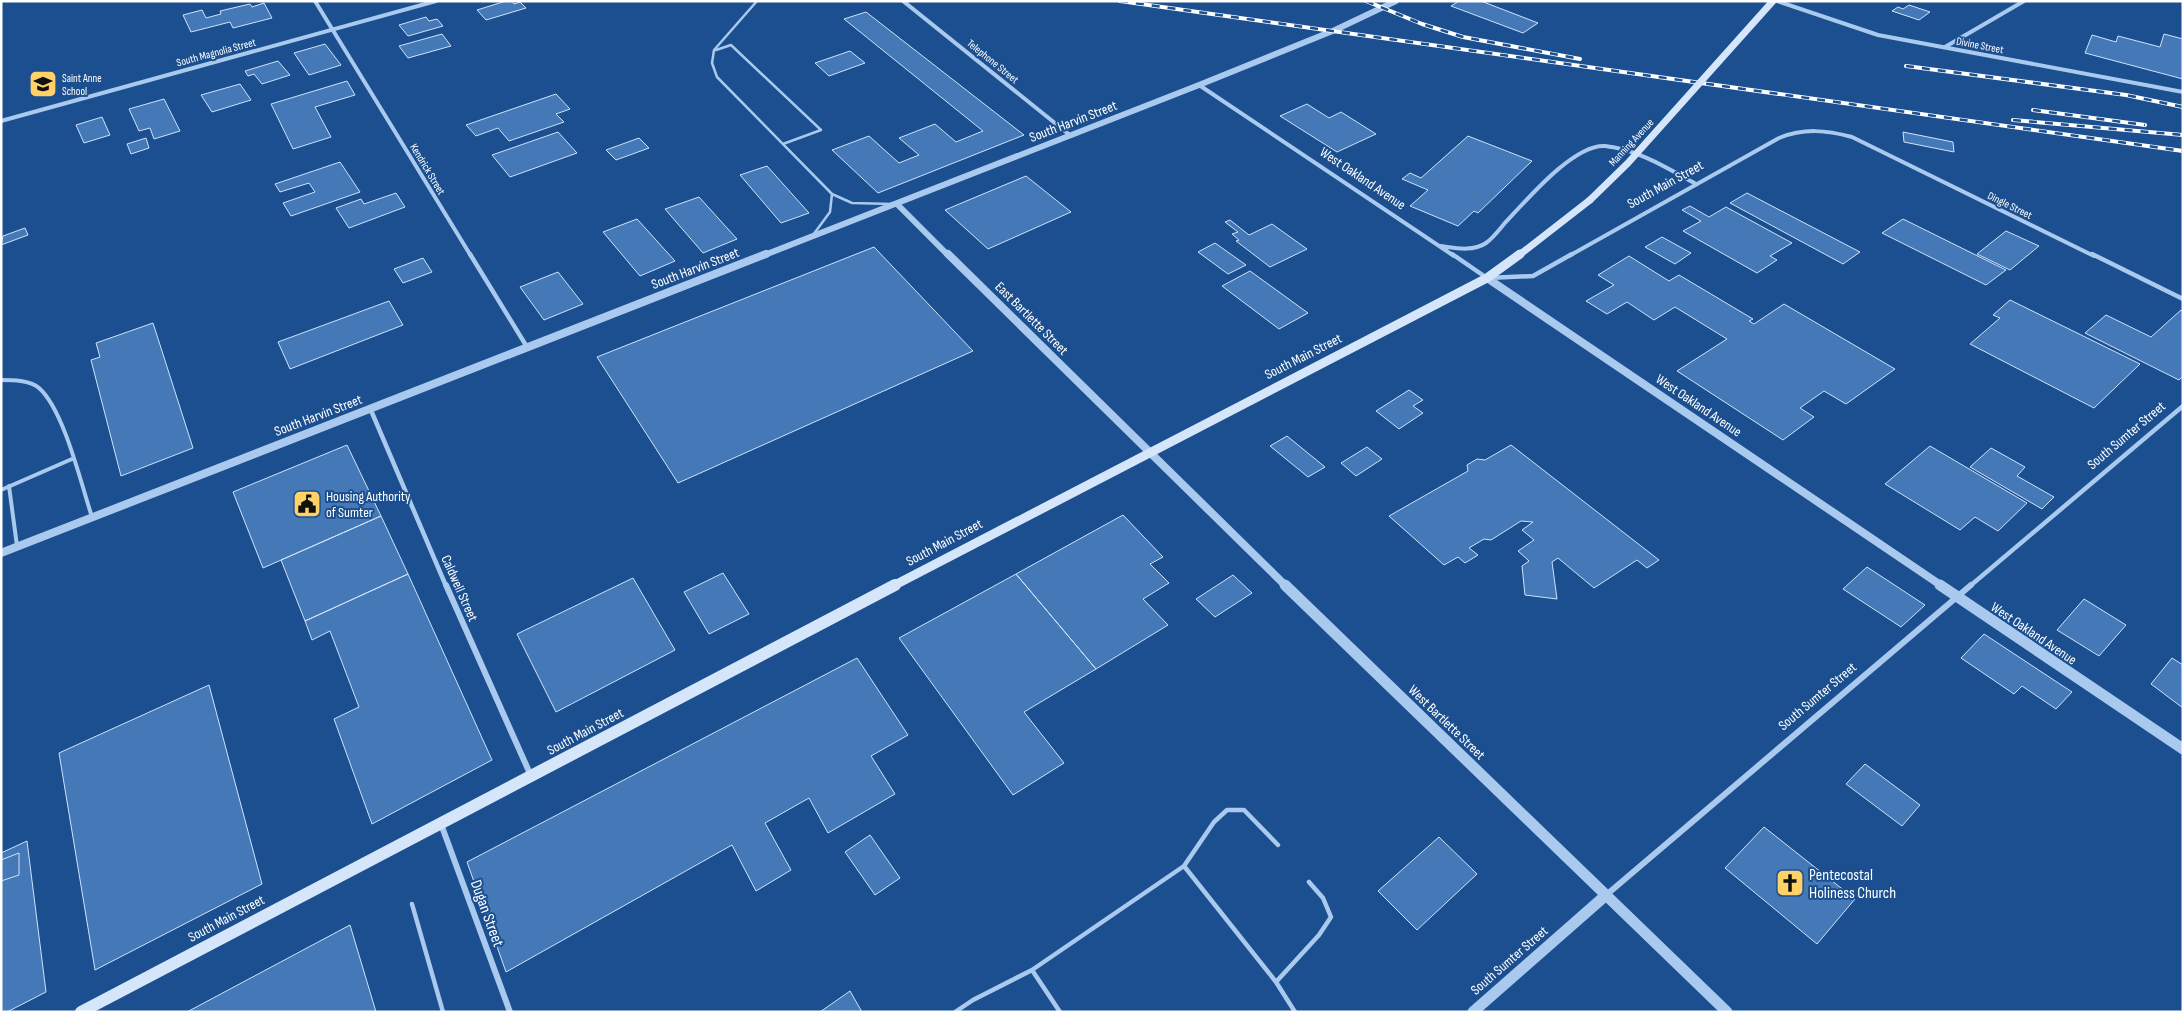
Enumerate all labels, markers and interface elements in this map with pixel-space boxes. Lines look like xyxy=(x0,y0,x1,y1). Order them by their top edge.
street label: South Magnolia Street xyxy=(175,35,258,69)
street label: Divine Street xyxy=(1955,35,2005,57)
street label: Telephone Street xyxy=(964,37,1022,87)
school or university icon: Saint Anne School xyxy=(28,69,58,99)
place label: Saint Anne School xyxy=(62,72,102,98)
street label: South Harvin Street xyxy=(1027,97,1119,146)
street label: Manning Avenue xyxy=(1606,116,1657,169)
street label: Kendrick Street xyxy=(407,141,448,198)
street label: West Oakland Avenue xyxy=(1317,143,1409,213)
street label: South Main Street xyxy=(1624,157,1706,212)
street label: Dingle Street xyxy=(1985,189,2035,222)
street label: South Harvin Street xyxy=(649,244,741,293)
street label: East Bartlette Street xyxy=(991,278,1072,359)
street label: South Main Street xyxy=(1262,330,1345,383)
street label: West Oakland Avenue xyxy=(1653,370,1745,440)
street label: South Harvin Street xyxy=(272,391,364,440)
street label: South Sumter Street xyxy=(2084,398,2169,473)
place label: Housing Authority of Sumter xyxy=(326,488,411,521)
public building icon: Housing Authority of Sumter xyxy=(292,489,322,519)
street label: South Main Street xyxy=(903,515,985,570)
street label: Caldwell Street xyxy=(437,552,482,624)
street label: West Oakland Avenue xyxy=(1988,598,2080,668)
street label: South Sumter Street xyxy=(1775,659,1860,734)
street label: West Bartlette Street xyxy=(1405,681,1489,763)
street label: South Main Street xyxy=(544,704,626,759)
place label: Pentecostal Holiness Church xyxy=(1809,866,1896,903)
church icon: Pentecostal Holiness Church xyxy=(1775,868,1805,898)
street label: Dugan Street xyxy=(466,877,508,950)
street label: South Main Street xyxy=(185,891,267,946)
street label: South Sumter Street xyxy=(1467,922,1551,998)

